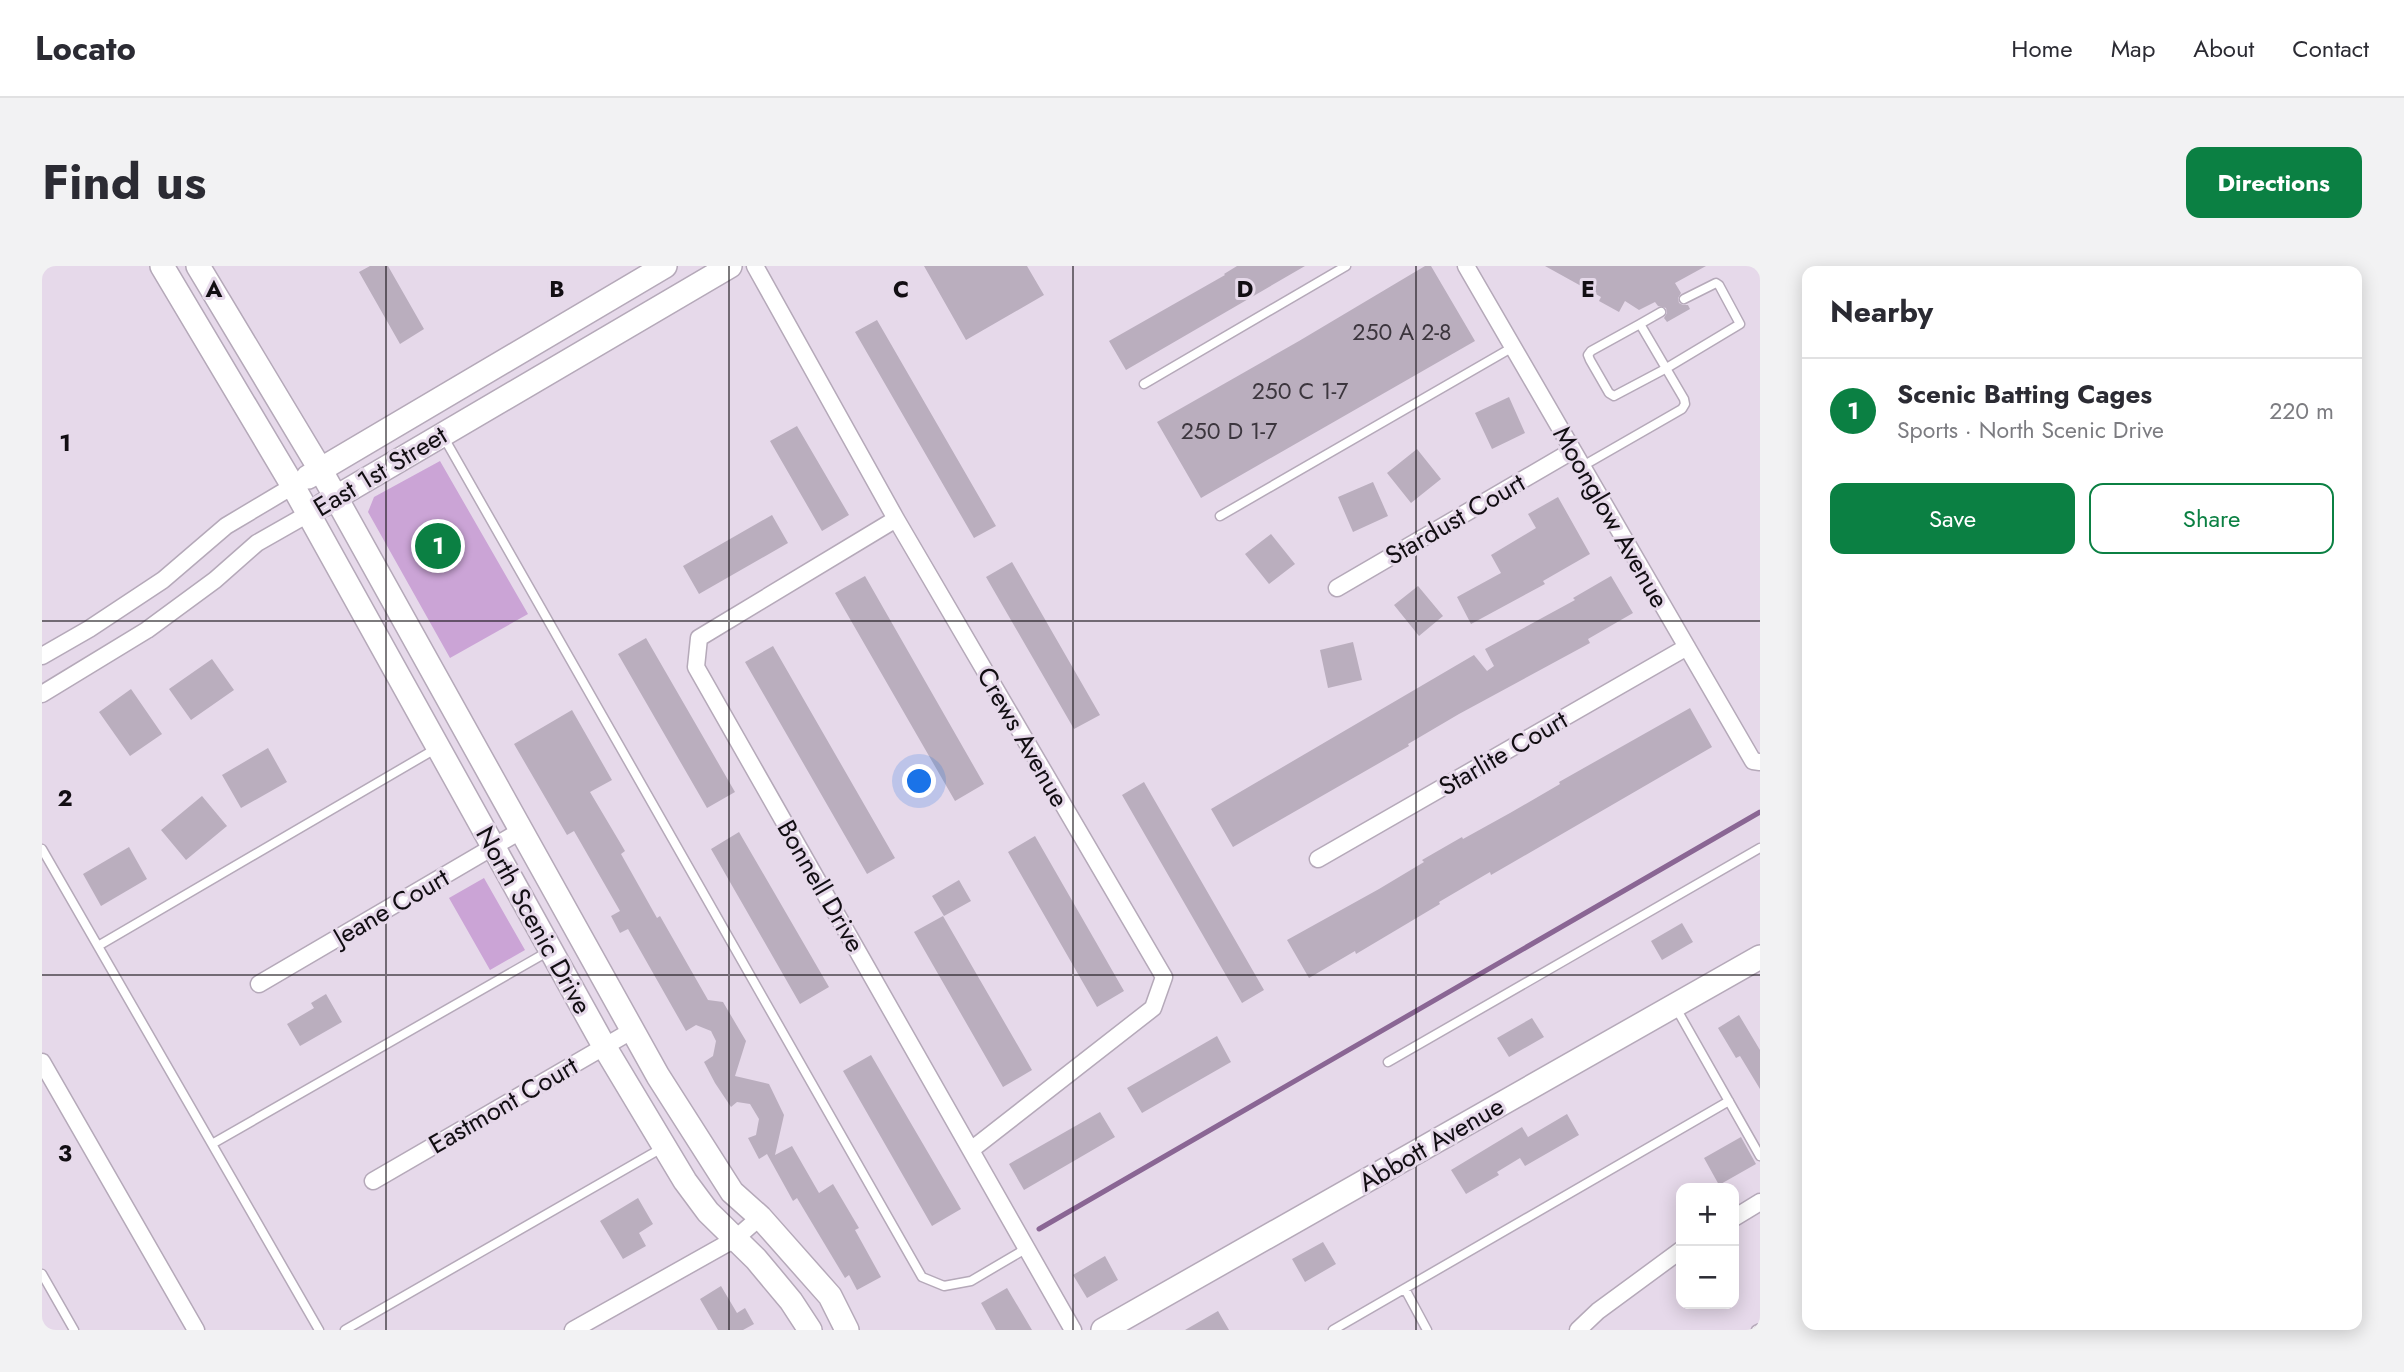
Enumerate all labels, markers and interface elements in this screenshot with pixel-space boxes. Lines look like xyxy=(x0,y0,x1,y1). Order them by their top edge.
text: Locato xyxy=(35,25,136,72)
text: Home xyxy=(2011,31,2073,66)
text: Map xyxy=(2111,31,2155,66)
text: About xyxy=(2193,31,2254,66)
text: Contact xyxy=(2292,31,2369,66)
text: Find us xyxy=(42,147,206,217)
button: Directions xyxy=(2186,147,2362,218)
text: A xyxy=(205,272,223,306)
text: B xyxy=(549,272,565,306)
text: C xyxy=(893,272,909,306)
text: D xyxy=(1237,272,1254,306)
text: E xyxy=(1581,272,1595,306)
text: Nearby xyxy=(1830,290,1933,333)
house number: 250 A 2-8 xyxy=(1352,315,1452,349)
house number: 250 C 1-7 xyxy=(1252,374,1348,408)
text: Scenic Batting Cages xyxy=(1897,375,2152,413)
text: 1 xyxy=(1847,394,1859,428)
text: 220 m xyxy=(2269,394,2334,428)
text: Sports · North Scenic Drive xyxy=(1897,413,2164,447)
house number: 250 D 1-7 xyxy=(1181,414,1277,448)
street label: East 1st Street xyxy=(306,416,455,526)
street label: Moonglow Avenue xyxy=(1543,419,1679,615)
text: 1 xyxy=(59,426,71,460)
street label: Stardust Court xyxy=(1378,463,1533,574)
button: Save xyxy=(1830,483,2075,554)
button: Share xyxy=(2089,483,2334,554)
pin: 1 xyxy=(415,520,461,572)
street label: Crews Avenue xyxy=(967,660,1079,814)
street label: Starlite Court xyxy=(1432,700,1575,805)
your location xyxy=(902,764,936,798)
text: 2 xyxy=(57,781,73,815)
street label: Bonnell Drive xyxy=(768,813,874,959)
street label: North Scenic Drive xyxy=(467,819,601,1021)
street label: Jeane Court xyxy=(324,858,456,957)
street label: Eastmont Court xyxy=(421,1047,585,1163)
street label: Abbott Avenue xyxy=(1351,1087,1511,1201)
text: 3 xyxy=(58,1136,72,1170)
map controls xyxy=(1676,1183,1739,1309)
button: + xyxy=(1676,1183,1739,1246)
button: − xyxy=(1676,1246,1739,1309)

